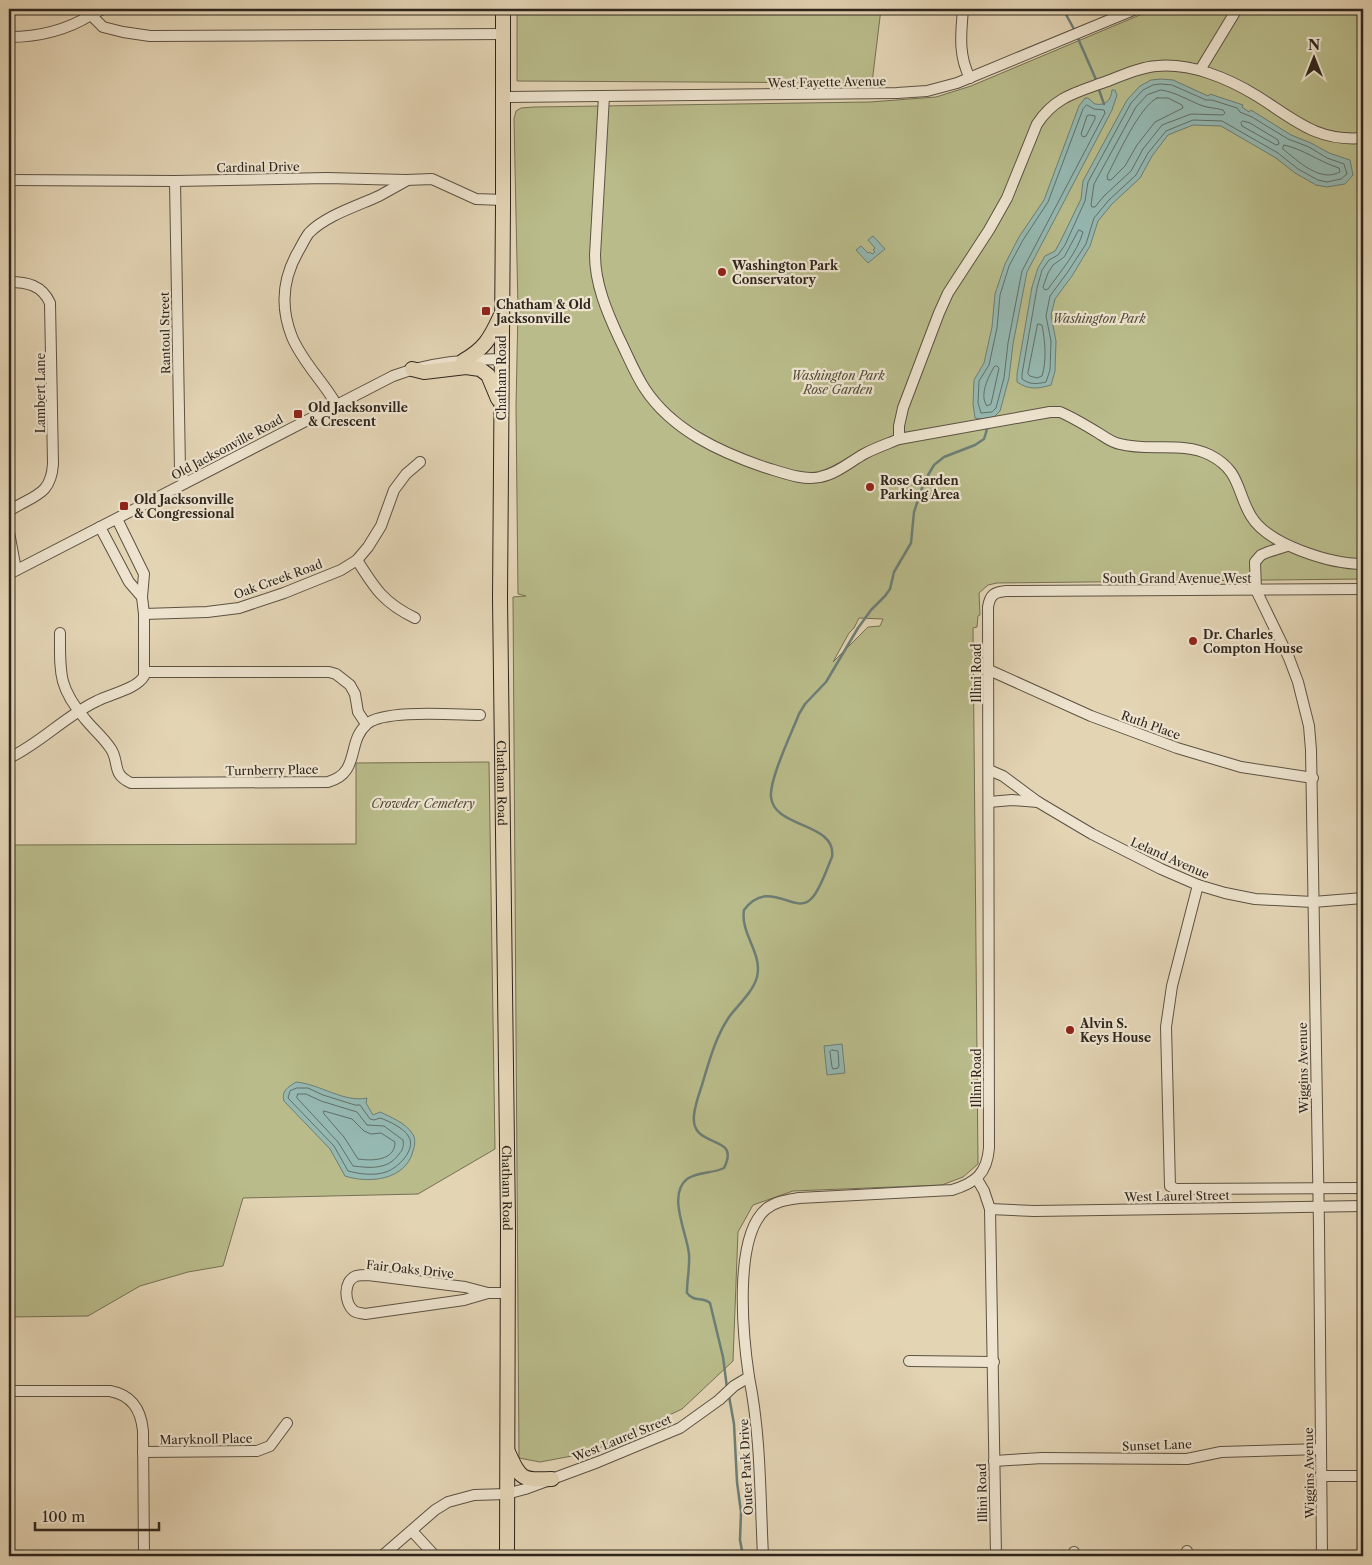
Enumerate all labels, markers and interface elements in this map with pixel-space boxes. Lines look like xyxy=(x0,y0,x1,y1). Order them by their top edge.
north arrow xyxy=(1290,32,1340,82)
text: N xyxy=(1308,36,1320,54)
street label: West Fayette Avenue xyxy=(767,73,887,91)
street label: Cardinal Drive xyxy=(216,159,300,175)
place label: Washington Park Conservatory xyxy=(731,258,839,287)
marker: Washington Park Conservatory xyxy=(716,266,728,278)
street label: Rantoul Street xyxy=(157,291,173,374)
place label: Chatham & Old Jacksonville xyxy=(494,297,591,326)
marker: Chatham & Old Jacksonville xyxy=(480,305,492,317)
park label: Washington Park xyxy=(1052,311,1146,326)
street label: Chatham Road xyxy=(494,335,509,421)
street label: Lambert Lane xyxy=(33,353,48,433)
park label: Washington Park Rose Garden xyxy=(791,368,885,397)
place label: Old Jacksonville & Crescent xyxy=(308,400,408,429)
marker: Old Jacksonville & Crescent xyxy=(292,408,304,420)
street label: Old Jacksonville Road xyxy=(169,411,286,483)
place label: Rose Garden Parking Area xyxy=(880,473,961,502)
marker: Rose Garden Parking Area xyxy=(864,481,876,493)
place label: Old Jacksonville & Congressional xyxy=(134,492,235,521)
marker: Old Jacksonville & Congressional xyxy=(118,500,130,512)
street label: Oak Creek Road xyxy=(232,556,325,602)
street label: South Grand Avenue West xyxy=(1102,571,1252,586)
place label: Dr. Charles Compton House xyxy=(1203,627,1303,656)
marker: Dr. Charles Compton House xyxy=(1187,635,1199,647)
street label: Illini Road xyxy=(969,643,984,703)
street label: Ruth Place xyxy=(1119,707,1183,743)
street label: Chatham Road xyxy=(494,740,510,826)
street label: Turnberry Place xyxy=(225,762,319,778)
park label: Crowder Cemetery xyxy=(371,796,475,811)
street label: Leland Avenue xyxy=(1128,834,1212,882)
place label: Alvin S. Keys House xyxy=(1079,1016,1151,1045)
street label: Wiggins Avenue xyxy=(1295,1022,1311,1115)
marker: Alvin S. Keys House xyxy=(1064,1024,1076,1036)
street label: Illini Road xyxy=(969,1048,984,1108)
street label: Chatham Road xyxy=(499,1145,516,1231)
street label: West Laurel Street xyxy=(1123,1188,1231,1204)
street label: Fair Oaks Drive xyxy=(365,1257,455,1281)
street label: West Laurel Street xyxy=(569,1411,674,1465)
street label: Outer Park Drive xyxy=(736,1418,756,1516)
street label: Wiggins Avenue xyxy=(1301,1427,1317,1520)
street label: Maryknoll Place xyxy=(159,1431,253,1447)
street label: Sunset Lane xyxy=(1122,1436,1192,1454)
street label: Illini Road xyxy=(974,1463,990,1523)
scale bar xyxy=(35,1500,159,1532)
text: 100 m xyxy=(42,1507,85,1526)

